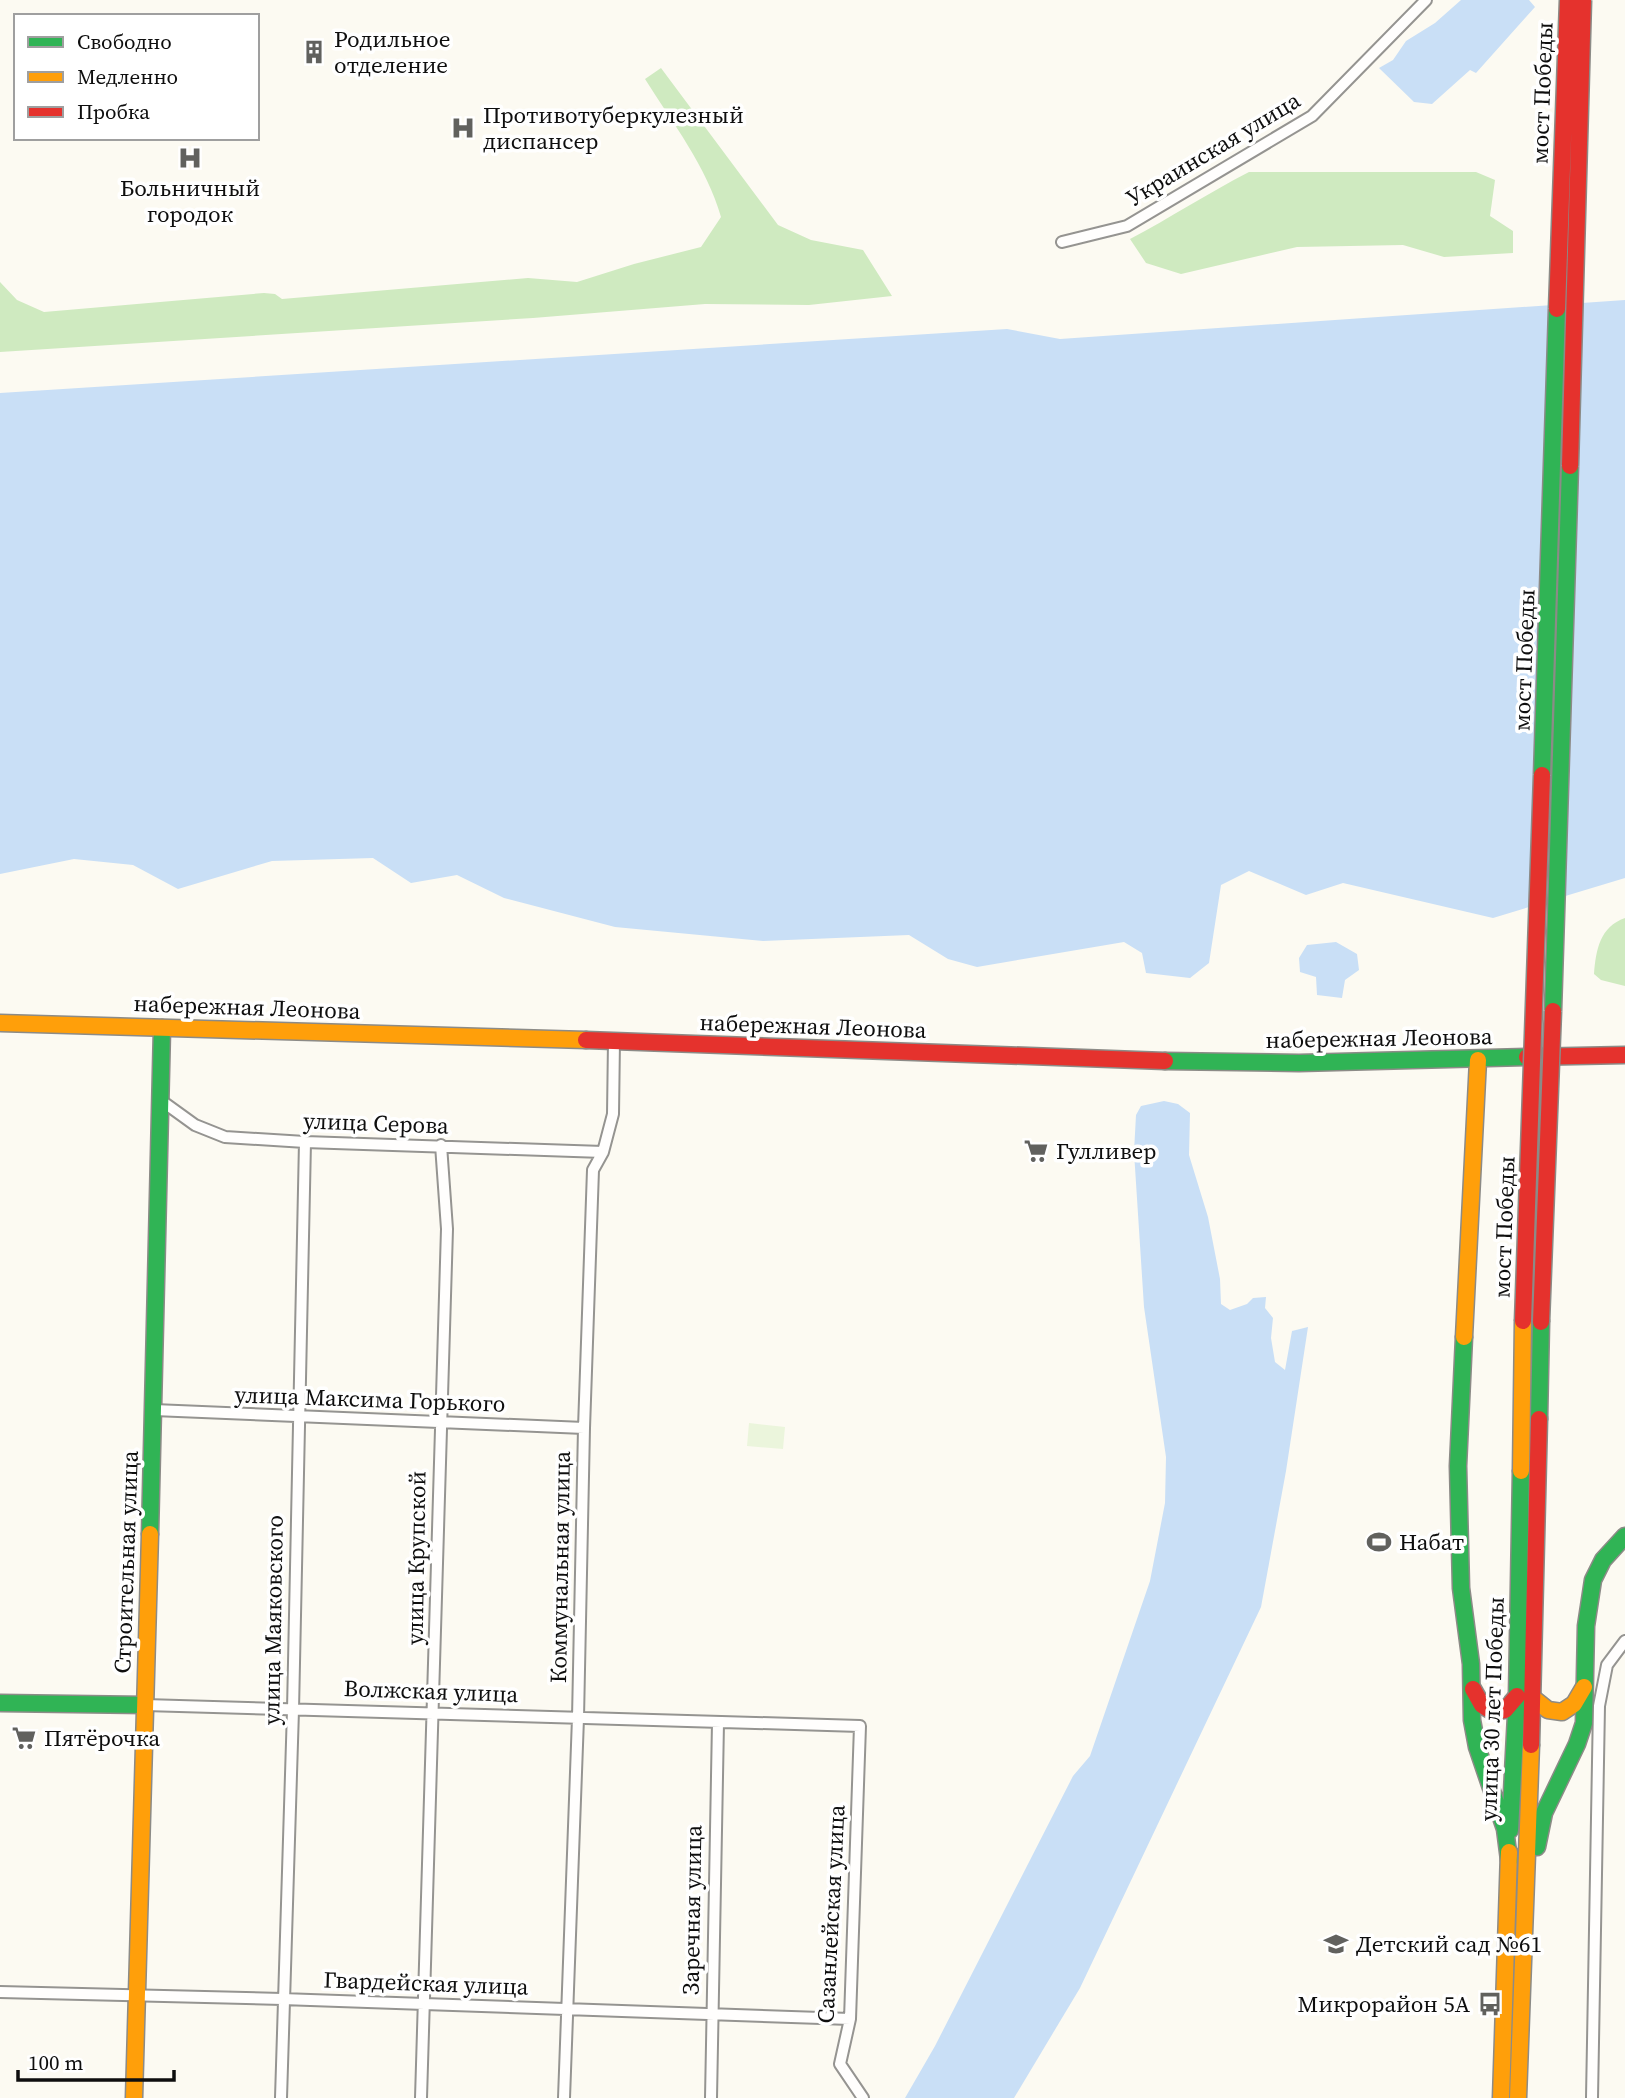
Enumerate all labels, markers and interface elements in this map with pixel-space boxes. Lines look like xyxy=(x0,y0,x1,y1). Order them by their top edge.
legend xyxy=(14,14,259,140)
street label: мост Победы xyxy=(1524,21,1560,165)
place label: Родильное отделение xyxy=(334,23,450,81)
text: Свободно xyxy=(77,27,172,56)
building icon: Родильное отделение xyxy=(300,38,328,66)
text: Медленно xyxy=(77,62,178,91)
street label: Украинская улица xyxy=(1120,84,1306,214)
text: Пробка xyxy=(77,97,150,126)
place label: Противотуберкулезный диспансер xyxy=(483,99,744,157)
hospital icon: Противотуберкулезный диспансер xyxy=(449,114,477,142)
hospital icon: Больничный городок xyxy=(176,144,204,172)
place label: Больничный городок xyxy=(120,172,260,230)
street label: мост Победы xyxy=(1506,588,1542,732)
street label: набережная Леонова xyxy=(133,987,361,1027)
street label: набережная Леонова xyxy=(699,1006,927,1046)
street label: набережная Леонова xyxy=(1265,1020,1493,1056)
street label: улица Серова xyxy=(303,1104,450,1142)
place label: Гулливер xyxy=(1056,1135,1157,1167)
supermarket icon: Гулливер xyxy=(1022,1137,1050,1165)
street label: мост Победы xyxy=(1486,1155,1522,1299)
street label: улица Максима Горького xyxy=(234,1378,506,1420)
street label: Строительная улица xyxy=(106,1450,146,1674)
street label: Коммунальная улица xyxy=(542,1450,578,1683)
street label: улица Крупской xyxy=(398,1470,434,1646)
street label: улица Маяковского xyxy=(255,1515,291,1725)
place label: Набат xyxy=(1399,1526,1464,1558)
sports icon: Набат xyxy=(1365,1528,1393,1556)
street label: улица 30 лет Победы xyxy=(1472,1596,1512,1822)
street label: Волжская улица xyxy=(343,1672,519,1710)
place label: Пятёрочка xyxy=(44,1722,160,1754)
supermarket icon: Пятёрочка xyxy=(10,1724,38,1752)
street label: Сазанлейская улица xyxy=(809,1803,853,2024)
street label: Заречная улица xyxy=(675,1824,709,1995)
place label: Детский сад №61 xyxy=(1356,1928,1542,1960)
school or university icon: Детский сад №61 xyxy=(1322,1930,1350,1958)
street label: Гвардейская улица xyxy=(323,1963,529,2003)
place label: Микрорайон 5А xyxy=(1297,1988,1471,2020)
bus stop icon: Микрорайон 5А xyxy=(1476,1990,1504,2018)
scale bar xyxy=(18,2038,173,2082)
text: 100 m xyxy=(28,2048,83,2077)

